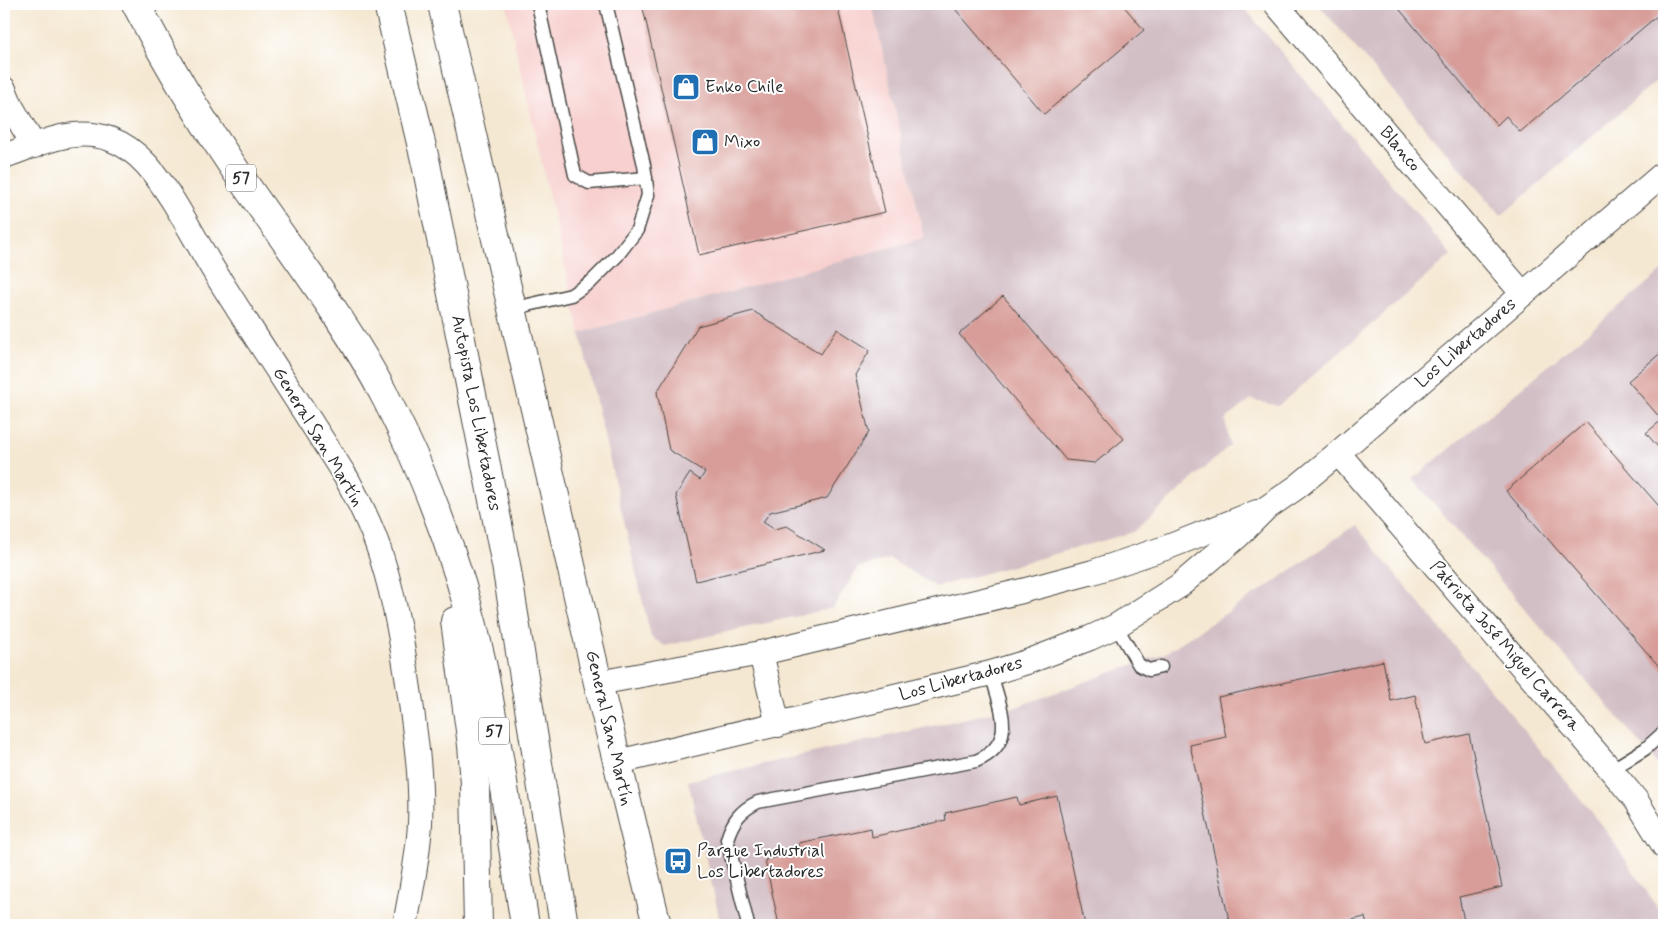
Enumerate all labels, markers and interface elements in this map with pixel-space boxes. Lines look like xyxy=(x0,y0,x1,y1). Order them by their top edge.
shop icon: Enko Chile xyxy=(671,72,701,102)
place label: Enko Chile xyxy=(705,75,784,99)
street label: Blanco xyxy=(1374,121,1426,177)
shop icon: Mixo xyxy=(690,127,720,157)
place label: Mixo xyxy=(724,130,760,154)
road number: 57 xyxy=(226,164,256,192)
street label: Los Libertadores xyxy=(1410,292,1522,394)
street label: Autopista Los Libertadores xyxy=(445,313,507,513)
street label: General San Martín xyxy=(267,363,369,511)
street label: Patriota José Miguel Carrera xyxy=(1423,556,1586,738)
street label: General San Martín xyxy=(579,648,639,808)
street label: Los Libertadores xyxy=(897,651,1025,707)
road number: 57 xyxy=(479,718,509,744)
place label: Parque Industrial Los Libertadores xyxy=(697,839,824,884)
bus stop icon: Parque Industrial Los Libertadores xyxy=(663,846,693,876)

